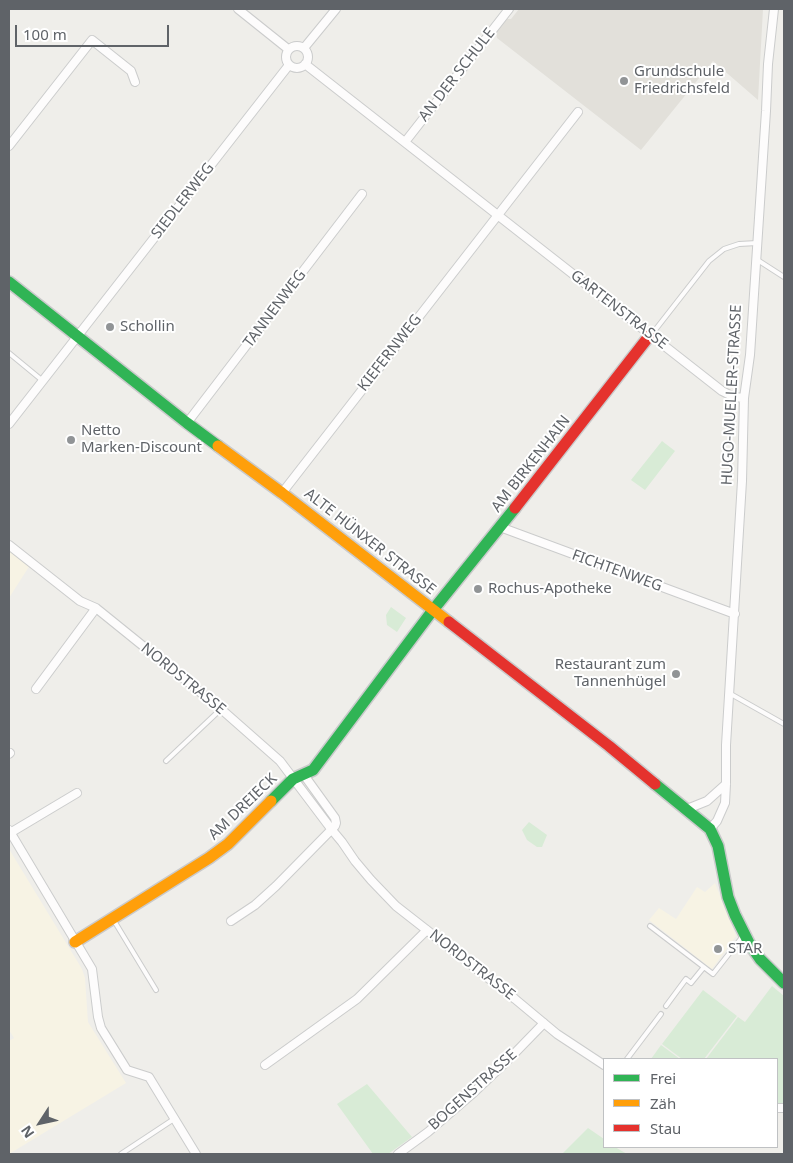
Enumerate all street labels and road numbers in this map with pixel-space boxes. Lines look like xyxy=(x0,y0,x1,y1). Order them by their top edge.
street label: AN DER SCHULE xyxy=(415,25,499,125)
street label: SIEDLERWEG xyxy=(148,159,218,243)
street label: TANNENWEG xyxy=(240,267,310,351)
street label: GARTENSTRASSE xyxy=(567,267,671,353)
street label: HUGO-MUELLER-STRASSE xyxy=(718,304,746,486)
street label: KIEFERNWEG xyxy=(354,311,426,395)
street label: AM BIRKENHAIN xyxy=(488,412,574,516)
street label: ALTE HÜNXER STRASSE xyxy=(301,485,439,599)
street label: FICHTENWEG xyxy=(569,546,665,596)
street label: NORDSTRASSE xyxy=(137,639,229,719)
street label: AM DREIECK xyxy=(205,770,281,844)
street label: NORDSTRASSE xyxy=(426,926,518,1004)
street label: BOGENSTRASSE xyxy=(425,1046,521,1134)

